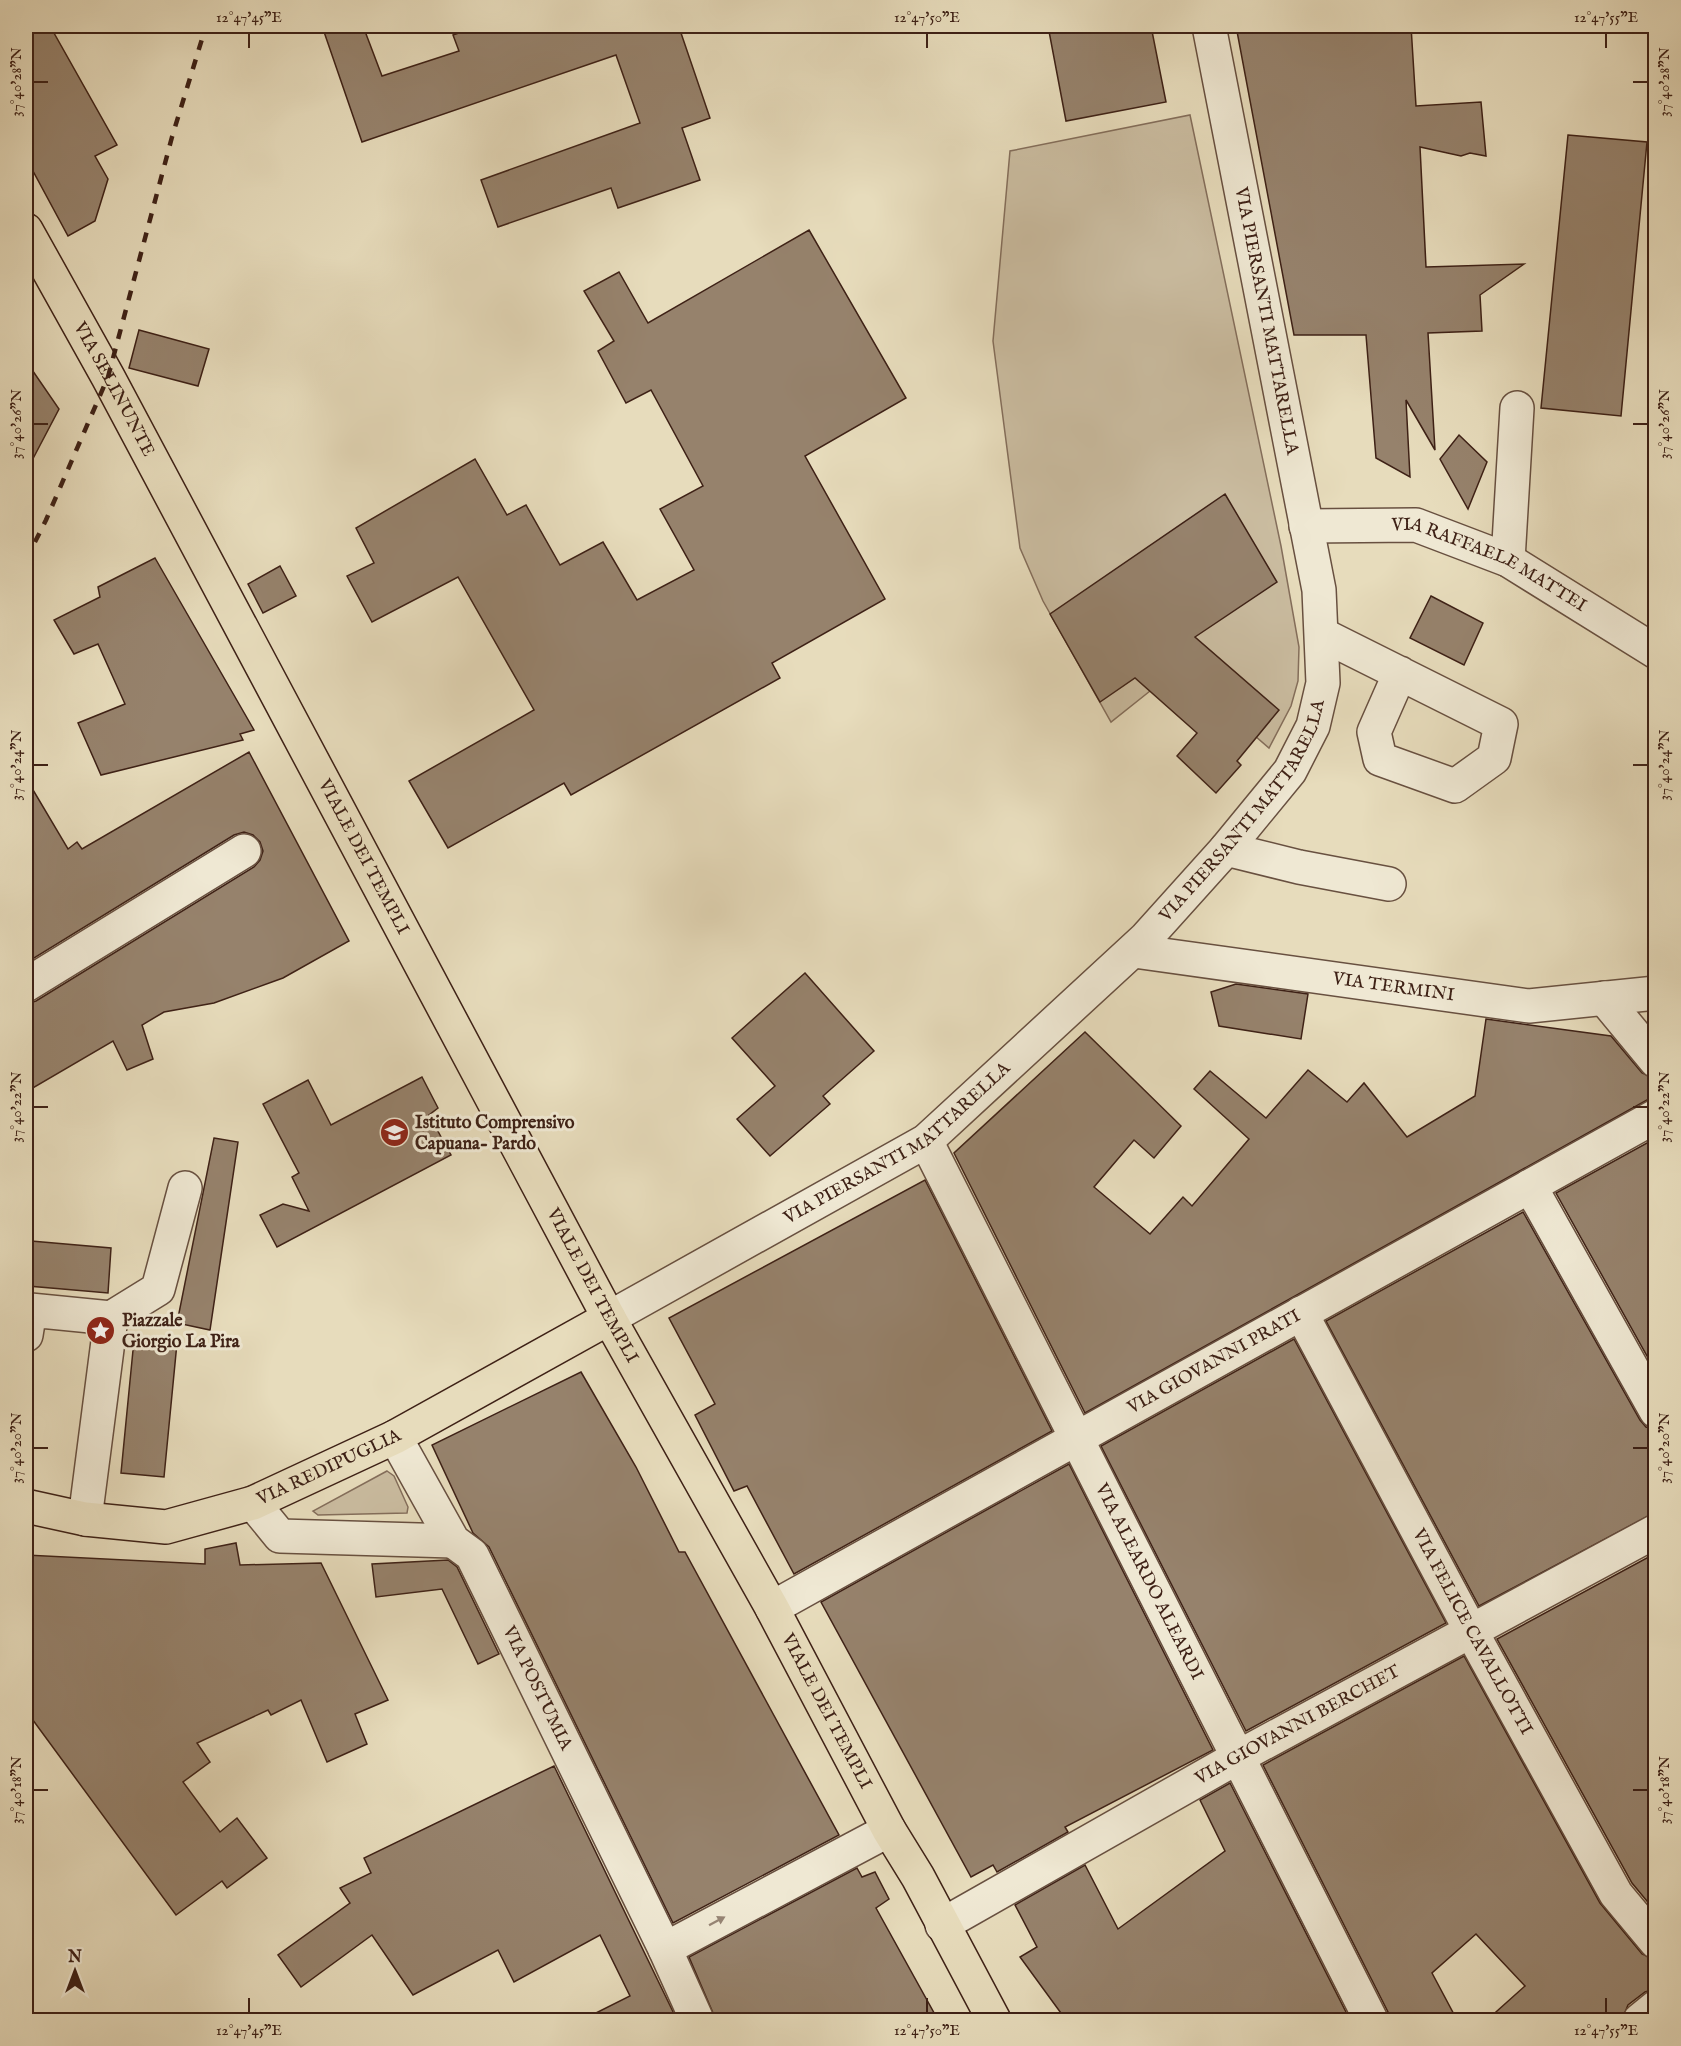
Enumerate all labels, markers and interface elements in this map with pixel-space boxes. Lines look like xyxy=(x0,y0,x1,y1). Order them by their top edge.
text: 12°47'45"E xyxy=(216,8,282,27)
text: 12°47'50"E xyxy=(894,8,960,27)
text: 12°47'55"E xyxy=(1574,8,1638,27)
text: 37°40'28"N xyxy=(7,47,26,117)
text: 37°40'28"N xyxy=(1655,47,1674,117)
street label: VIA PIERSANTI MATTARELLA xyxy=(1229,184,1303,458)
street label: VIA SELINUNTE xyxy=(68,317,160,461)
text: 37°40'26"N xyxy=(7,389,26,459)
text: 37°40'26"N xyxy=(1655,389,1674,459)
street label: VIA RAFFAELE MATTEI xyxy=(1390,512,1591,617)
street label: VIA PIERSANTI MATTARELLA xyxy=(1154,697,1330,928)
text: 37°40'24"N xyxy=(7,729,26,801)
text: 37°40'24"N xyxy=(1655,729,1674,801)
street label: VIALE DEI TEMPLI xyxy=(312,774,414,939)
street label: VIA TERMINI xyxy=(1330,967,1456,1007)
street label: VIA PIERSANTI MATTARELLA xyxy=(779,1057,1016,1230)
text: 37°40'22"N xyxy=(7,1072,26,1142)
text: 37°40'22"N xyxy=(1655,1072,1674,1142)
place label: Istituto Comprensivo Capuana- Pardo xyxy=(415,1112,575,1156)
school or university icon: Istituto Comprensivo Capuana- Pardo xyxy=(378,1117,410,1149)
street label: VIALE DEI TEMPLI xyxy=(541,1203,644,1367)
street label: VIA GIOVANNI PRATI xyxy=(1123,1304,1305,1420)
place label: Piazzale Giorgio La Pira xyxy=(122,1310,241,1354)
place icon: Piazzale Giorgio La Pira xyxy=(85,1315,117,1347)
text: 37°40'20"N xyxy=(7,1412,26,1484)
text: 37°40'20"N xyxy=(1655,1412,1674,1484)
street label: VIA REDIPUGLIA xyxy=(253,1424,406,1511)
street label: VIA ALEARDO ALEARDI xyxy=(1089,1479,1209,1684)
street label: VIA FELICE CAVALLOTTI xyxy=(1407,1524,1538,1739)
street label: VIA POSTUMIA xyxy=(497,1621,578,1755)
street label: VIALE DEI TEMPLI xyxy=(776,1629,877,1793)
street label: VIA GIOVANNI BERCHET xyxy=(1190,1660,1404,1791)
text: 37°40'18"N xyxy=(7,1756,26,1824)
text: 37°40'18"N xyxy=(1655,1756,1674,1824)
one-way arrow xyxy=(708,1916,725,1926)
north arrow xyxy=(45,1941,105,2001)
text: N xyxy=(67,1948,82,1968)
text: 12°47'45"E xyxy=(216,2021,282,2040)
text: 12°47'50"E xyxy=(894,2021,960,2040)
text: 12°47'55"E xyxy=(1574,2021,1638,2040)

